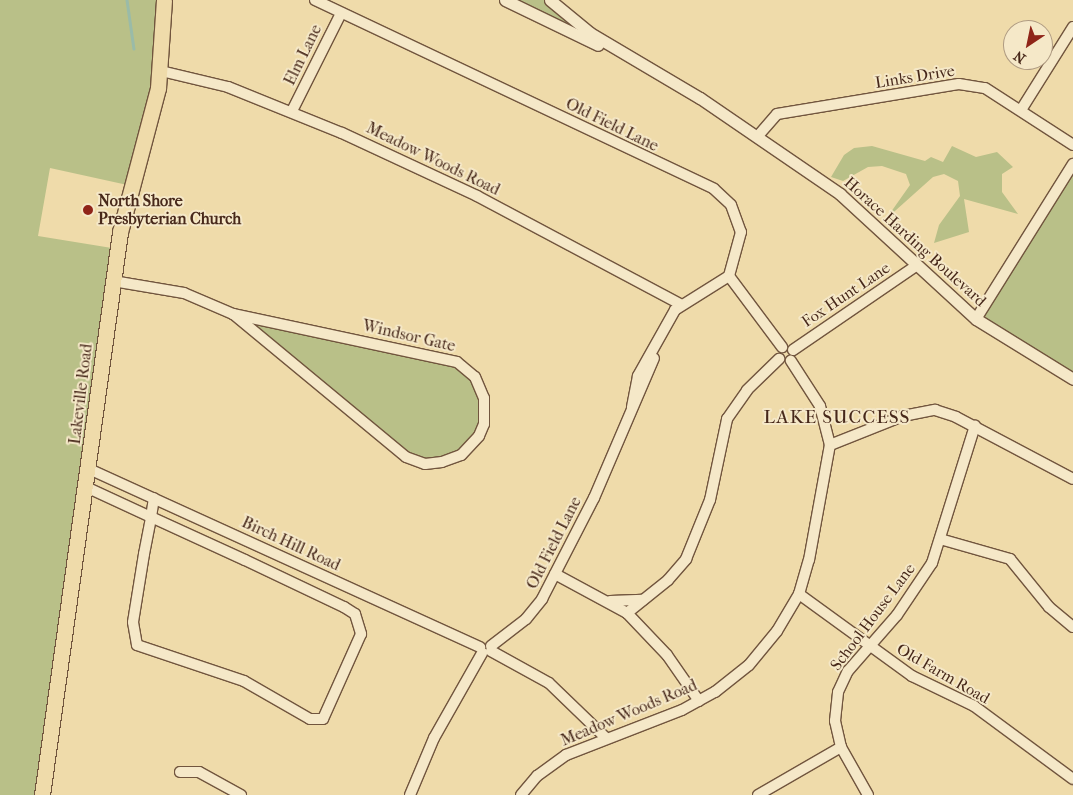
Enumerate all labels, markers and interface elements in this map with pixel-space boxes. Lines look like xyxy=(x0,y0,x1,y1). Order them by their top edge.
north arrow xyxy=(1003,20,1053,70)
street label: Elm Lane xyxy=(280,22,326,88)
text: N xyxy=(1011,47,1029,67)
street label: Links Drive xyxy=(874,61,956,93)
street label: Old Field Lane xyxy=(562,94,662,156)
street label: Meadow Woods Road xyxy=(363,118,503,200)
street label: Horace Harding Boulevard xyxy=(840,173,990,311)
place label: North Shore Presbyterian Church xyxy=(98,191,241,229)
marker: North Shore Presbyterian Church xyxy=(82,204,94,216)
street label: Fox Hunt Lane xyxy=(798,258,894,332)
street label: Windsor Gate xyxy=(361,316,457,356)
street label: Lakeville Road xyxy=(65,343,97,445)
district label: LAKE SUCCESS xyxy=(762,407,912,429)
street label: Old Field Lane xyxy=(523,494,585,592)
street label: Birch Hill Road xyxy=(239,513,343,575)
street label: School House Lane xyxy=(826,560,920,674)
street label: Old Farm Road xyxy=(893,640,993,708)
street label: Meadow Woods Road xyxy=(558,676,700,750)

